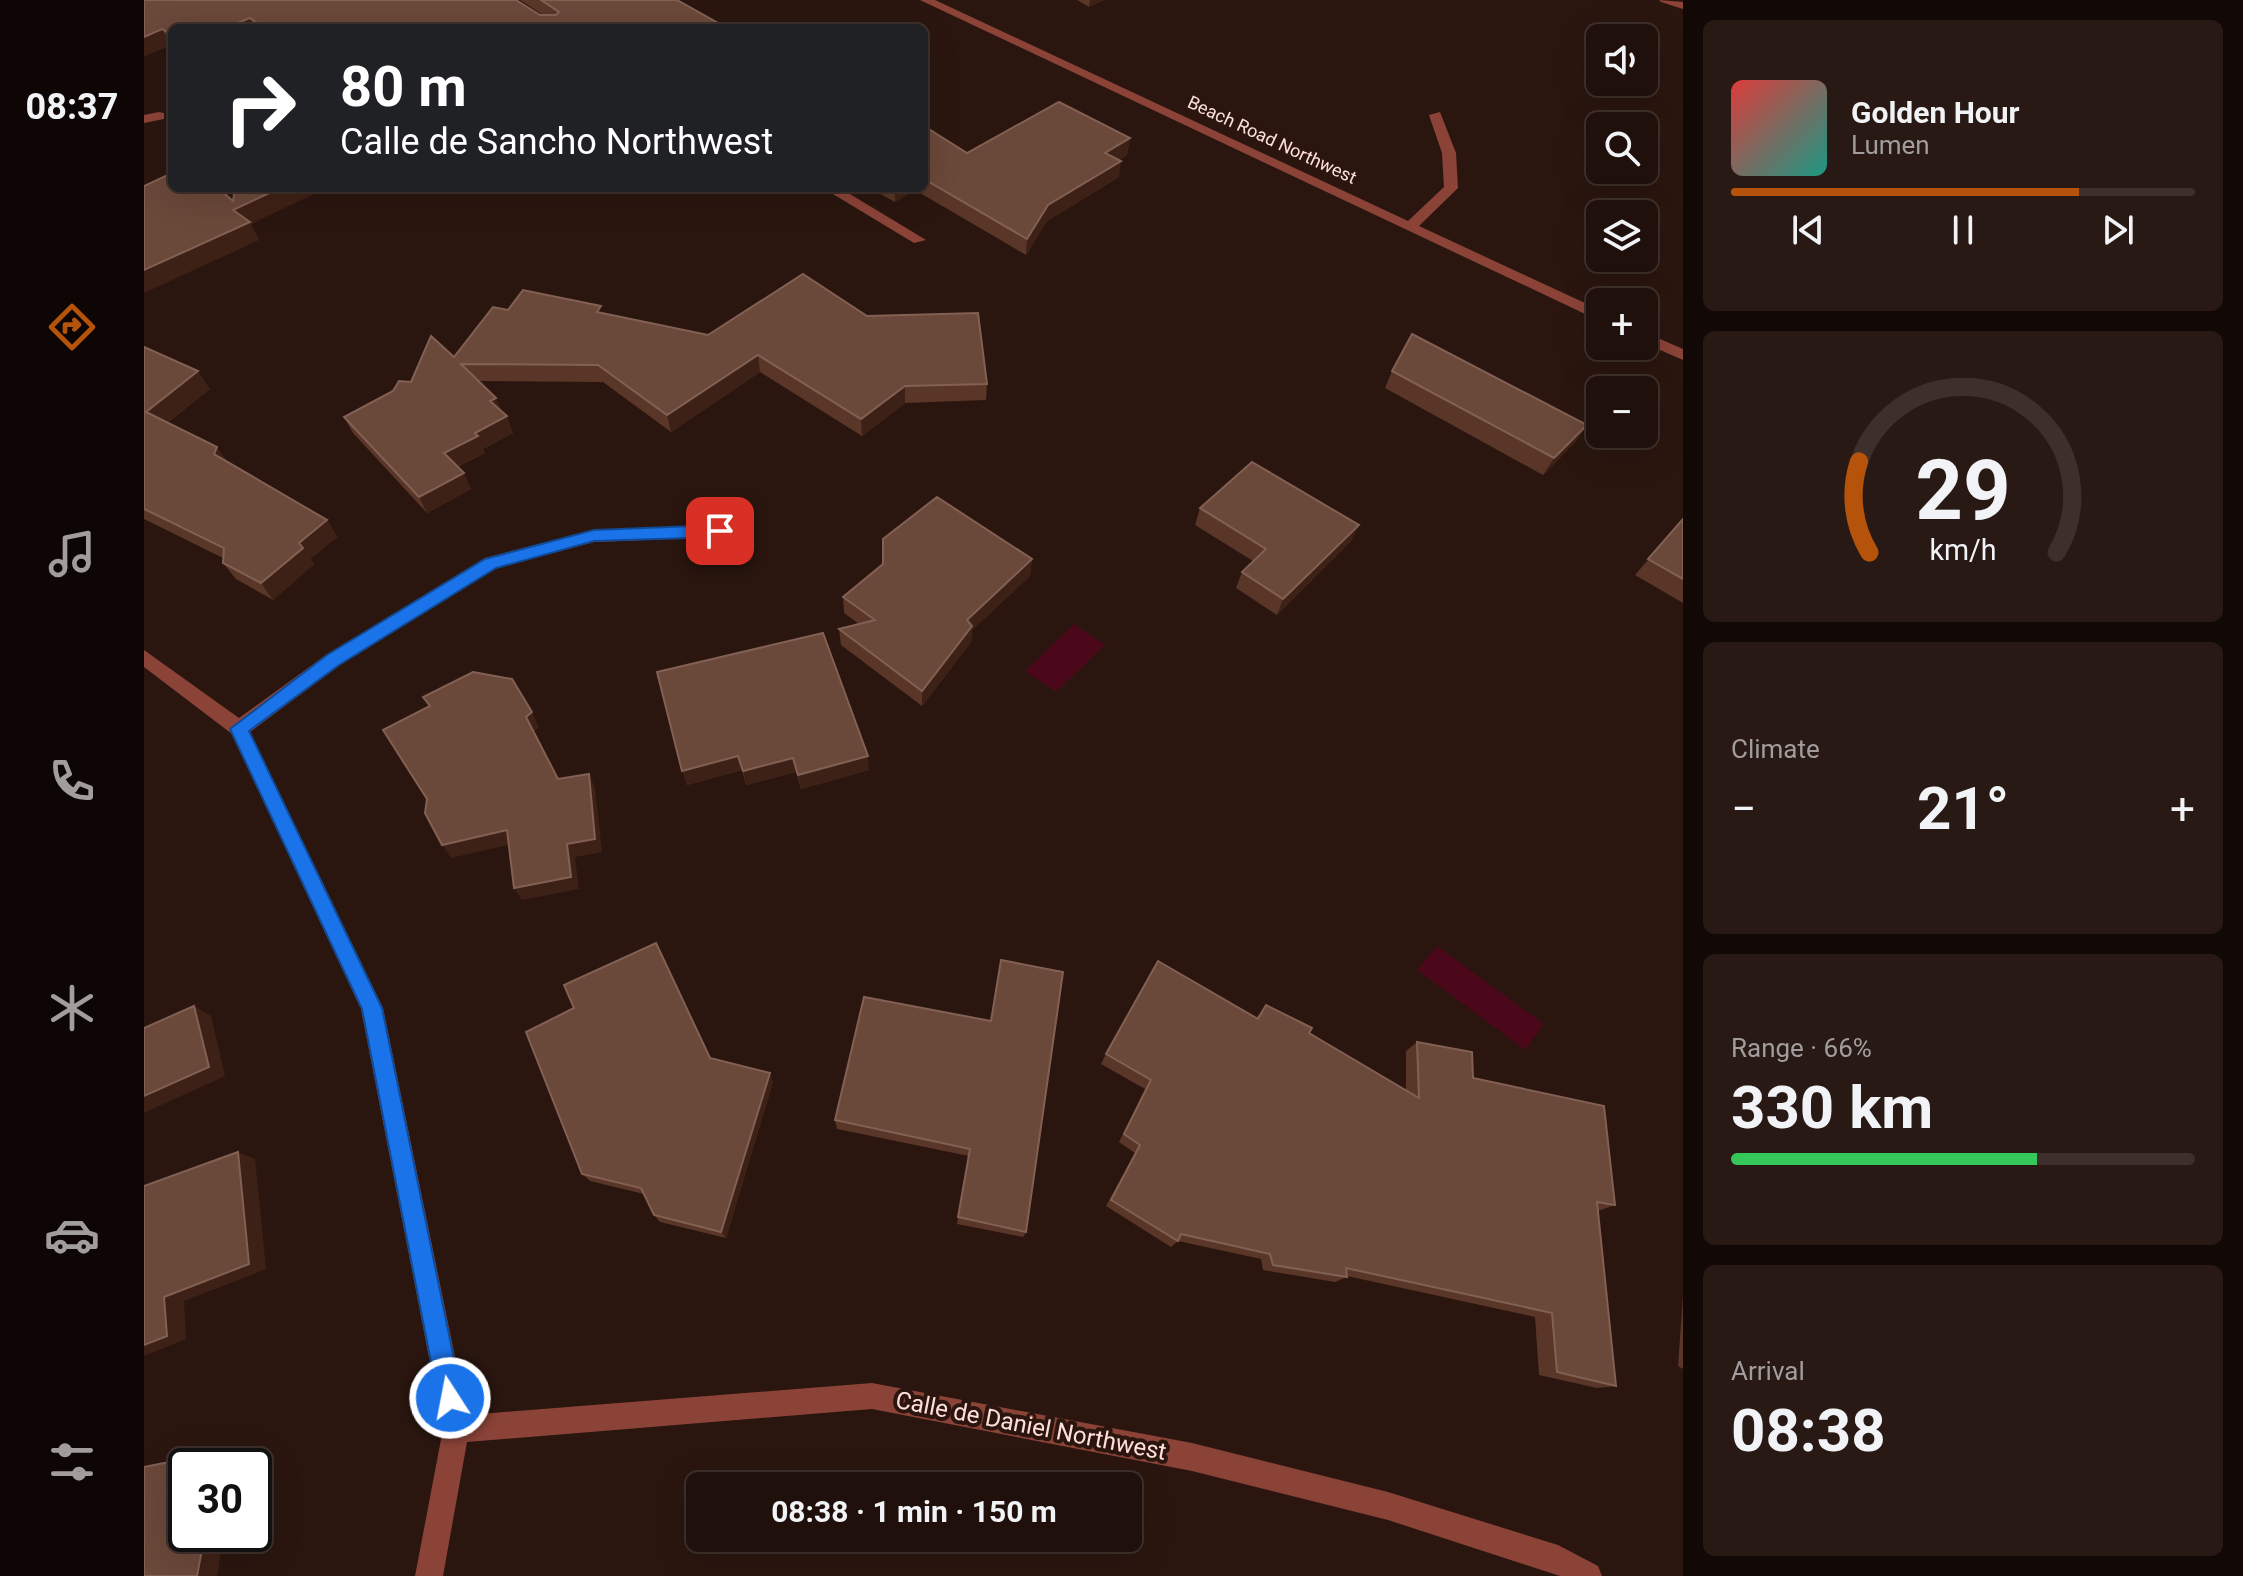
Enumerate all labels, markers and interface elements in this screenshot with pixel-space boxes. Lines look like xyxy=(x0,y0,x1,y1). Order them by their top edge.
map controls xyxy=(1586,24,1658,448)
button: sound xyxy=(1586,24,1658,96)
text: 80 m xyxy=(340,54,467,120)
icon: right xyxy=(208,56,312,160)
text: 08:37 xyxy=(26,86,118,128)
street label: Beach Road Northwest xyxy=(1184,91,1360,188)
text: Golden Hour xyxy=(1851,95,2020,130)
button: search xyxy=(1586,112,1658,184)
text: Calle de Sancho Northwest xyxy=(340,121,773,163)
text: Lumen xyxy=(1851,130,1930,160)
button: layers xyxy=(1586,200,1658,272)
icon: previous xyxy=(1786,208,1830,252)
icon: pause xyxy=(1941,208,1985,252)
icon: next xyxy=(2096,208,2140,252)
button: + xyxy=(1586,288,1658,360)
icon: directions xyxy=(44,299,100,355)
button: − xyxy=(1586,376,1658,448)
text: 29 xyxy=(1915,441,2011,538)
pin xyxy=(686,497,754,565)
icon: arrive xyxy=(698,509,742,553)
icon: music xyxy=(44,526,100,582)
text: km/h xyxy=(1929,533,1997,567)
text: Climate xyxy=(1731,734,1820,764)
icon: phone xyxy=(44,753,100,809)
text: 21° xyxy=(1917,773,2009,844)
text: − xyxy=(1731,783,1756,835)
text: + xyxy=(2170,783,2195,835)
icon: climate xyxy=(44,980,100,1036)
text: Range · 66% xyxy=(1731,1033,1872,1063)
text: 330 km xyxy=(1731,1072,1933,1143)
icon: car xyxy=(44,1207,100,1263)
position arrow xyxy=(408,1356,492,1440)
text: Arrival xyxy=(1731,1356,1805,1386)
street label: Calle de Daniel Northwest xyxy=(893,1386,1169,1466)
text: 08:38 xyxy=(1731,1395,1886,1466)
icon: filters xyxy=(44,1434,100,1490)
speed limit sign: 30 xyxy=(168,1448,272,1552)
text: 08:38 · 1 min · 150 m xyxy=(771,1494,1057,1529)

